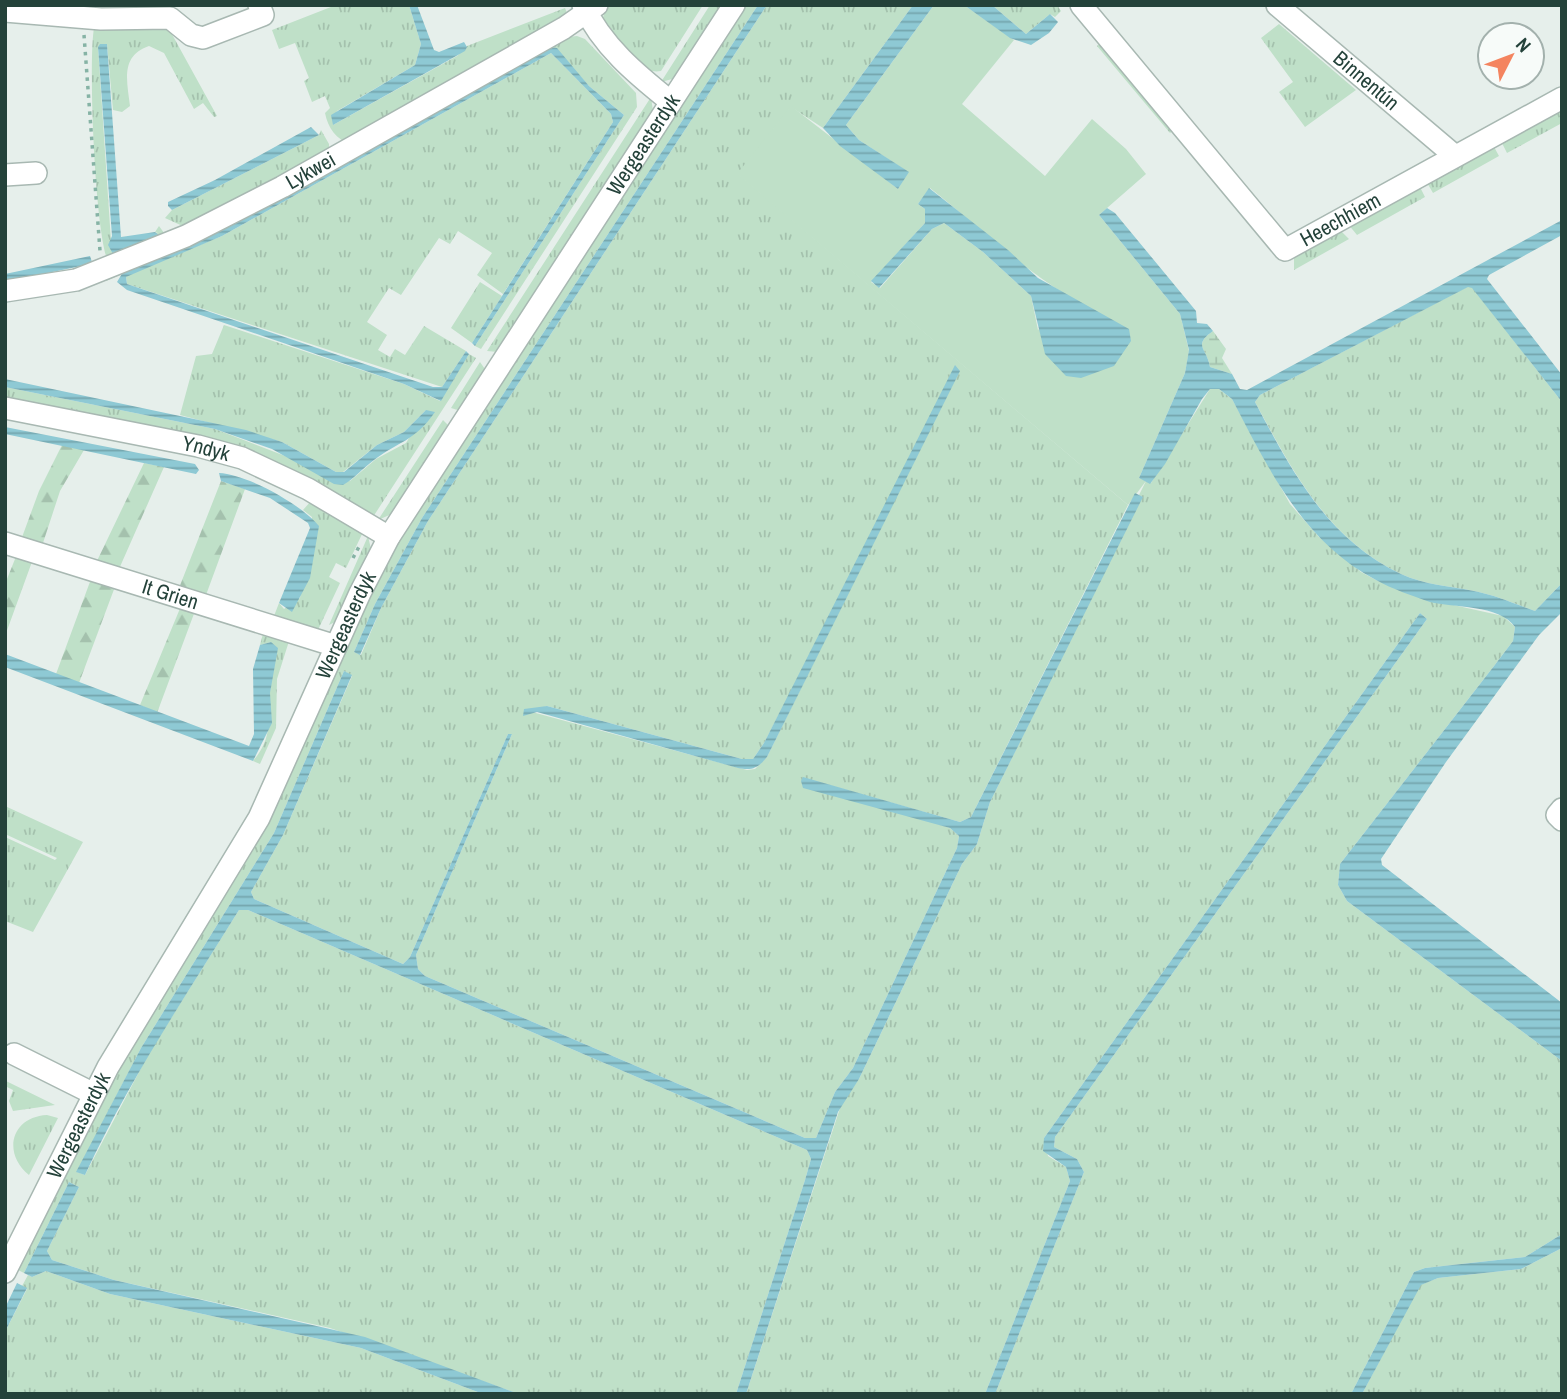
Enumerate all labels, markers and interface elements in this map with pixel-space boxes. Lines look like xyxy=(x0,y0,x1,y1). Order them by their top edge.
north arrow xyxy=(1476,21,1546,91)
text: N xyxy=(1510,32,1537,58)
street label: Binnentún xyxy=(1327,44,1406,117)
street label: Wergeasterdyk xyxy=(599,88,687,201)
street label: Lykwei xyxy=(280,145,341,196)
street label: Heechhiem xyxy=(1295,185,1386,253)
street label: Yndyk xyxy=(180,428,233,468)
street label: Wergeasterdyk xyxy=(308,566,383,684)
street label: It Grien xyxy=(139,572,202,616)
street label: Wergeasterdyk xyxy=(39,1067,117,1183)

